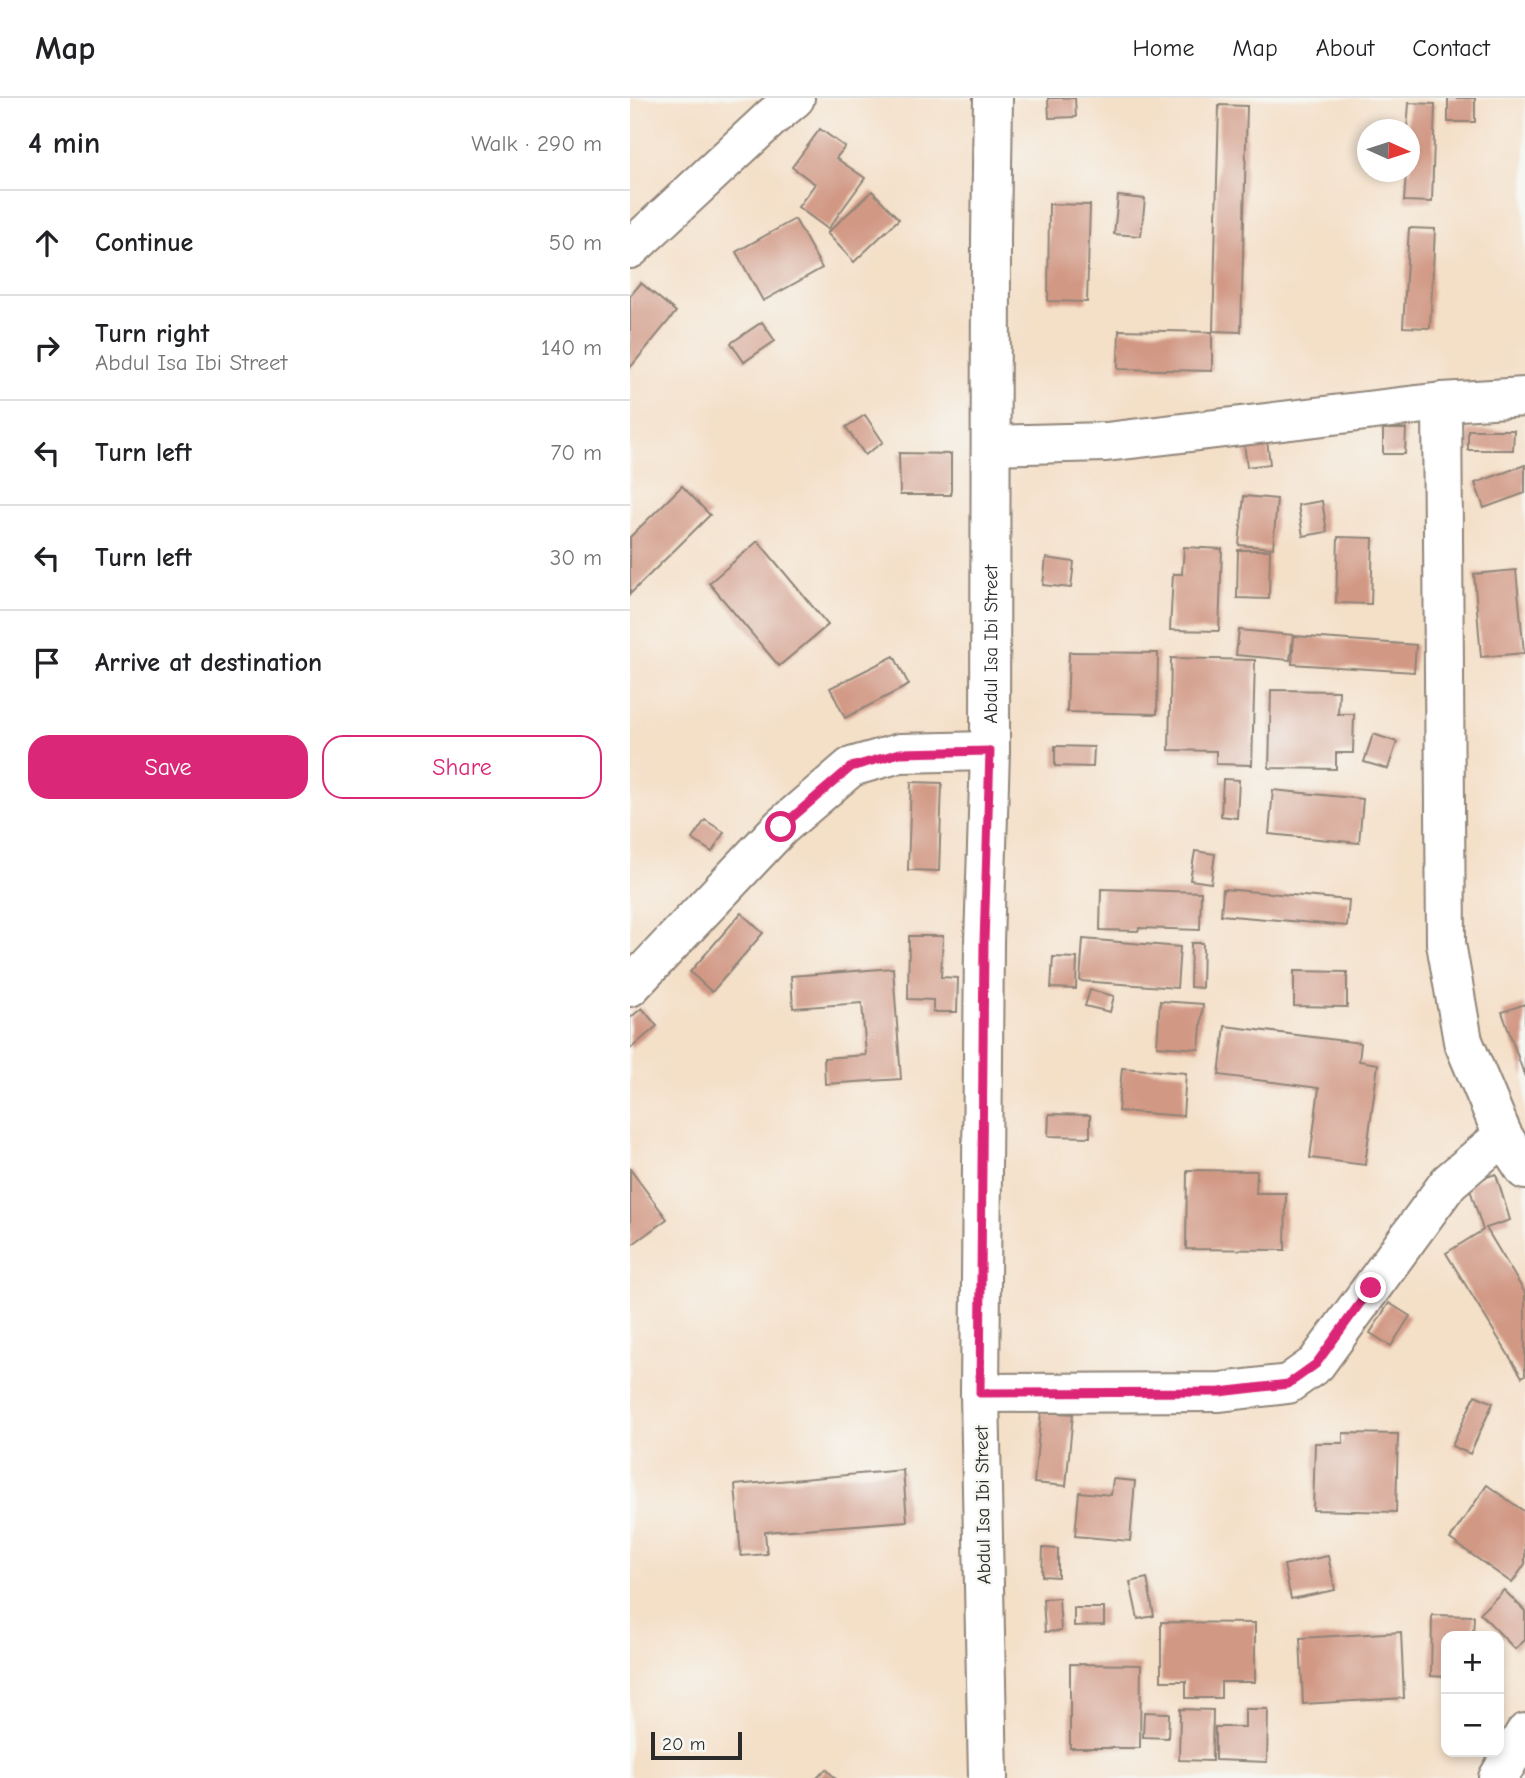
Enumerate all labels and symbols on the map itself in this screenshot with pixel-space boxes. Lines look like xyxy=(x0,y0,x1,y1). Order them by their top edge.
north arrow xyxy=(1357,119,1420,182)
street label: Abdul Isa Ibi Street xyxy=(980,564,1002,724)
route start xyxy=(765,811,796,842)
route end xyxy=(1355,1272,1386,1303)
street label: Abdul Isa Ibi Street xyxy=(971,1425,995,1585)
scale bar xyxy=(651,1729,742,1761)

